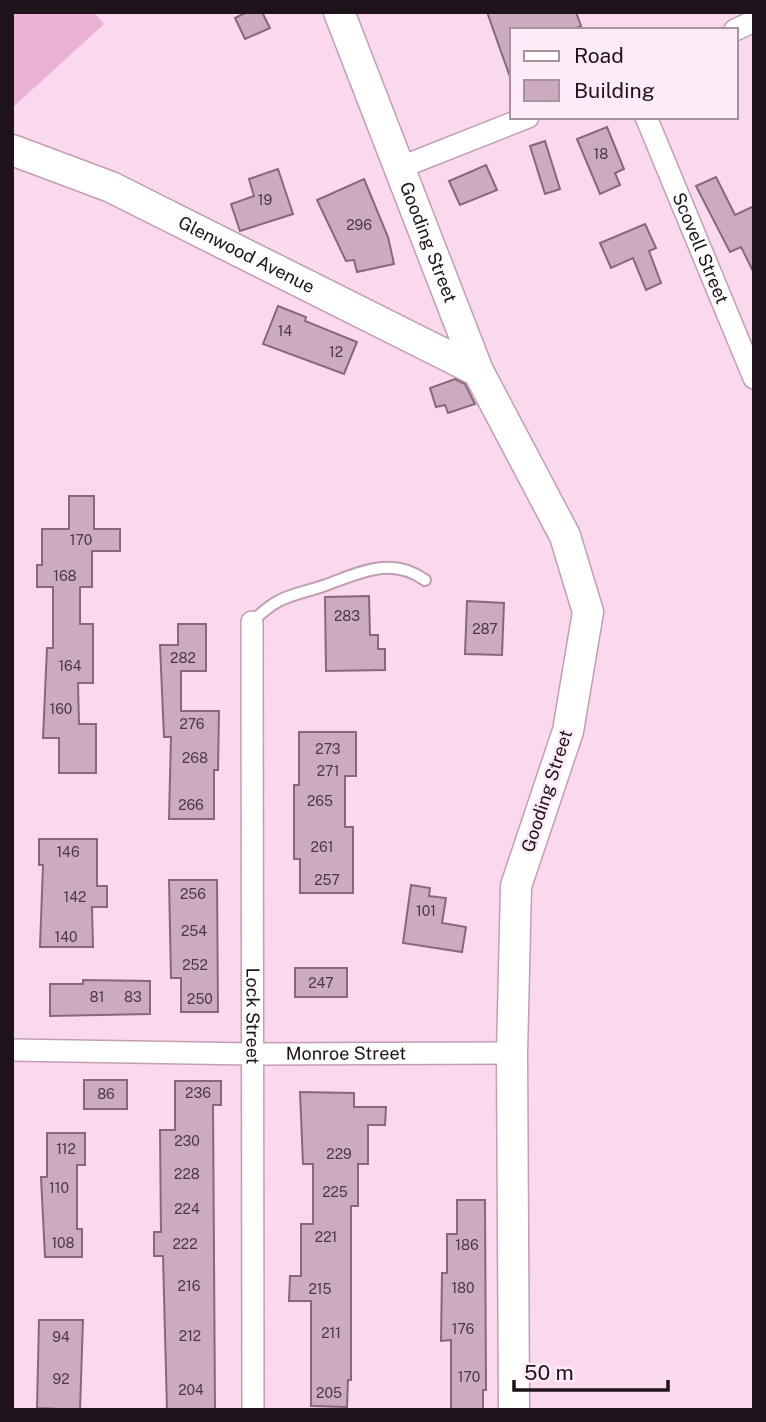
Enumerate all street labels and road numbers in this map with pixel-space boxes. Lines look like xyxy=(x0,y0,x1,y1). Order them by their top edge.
street label: Gooding Street xyxy=(396,179,461,305)
street label: Scovell Street xyxy=(668,189,733,307)
street label: Glenwood Avenue xyxy=(175,211,318,297)
street label: Gooding Street xyxy=(517,727,576,855)
street label: Lock Street xyxy=(242,967,264,1065)
street label: Monroe Street xyxy=(286,1042,406,1064)

